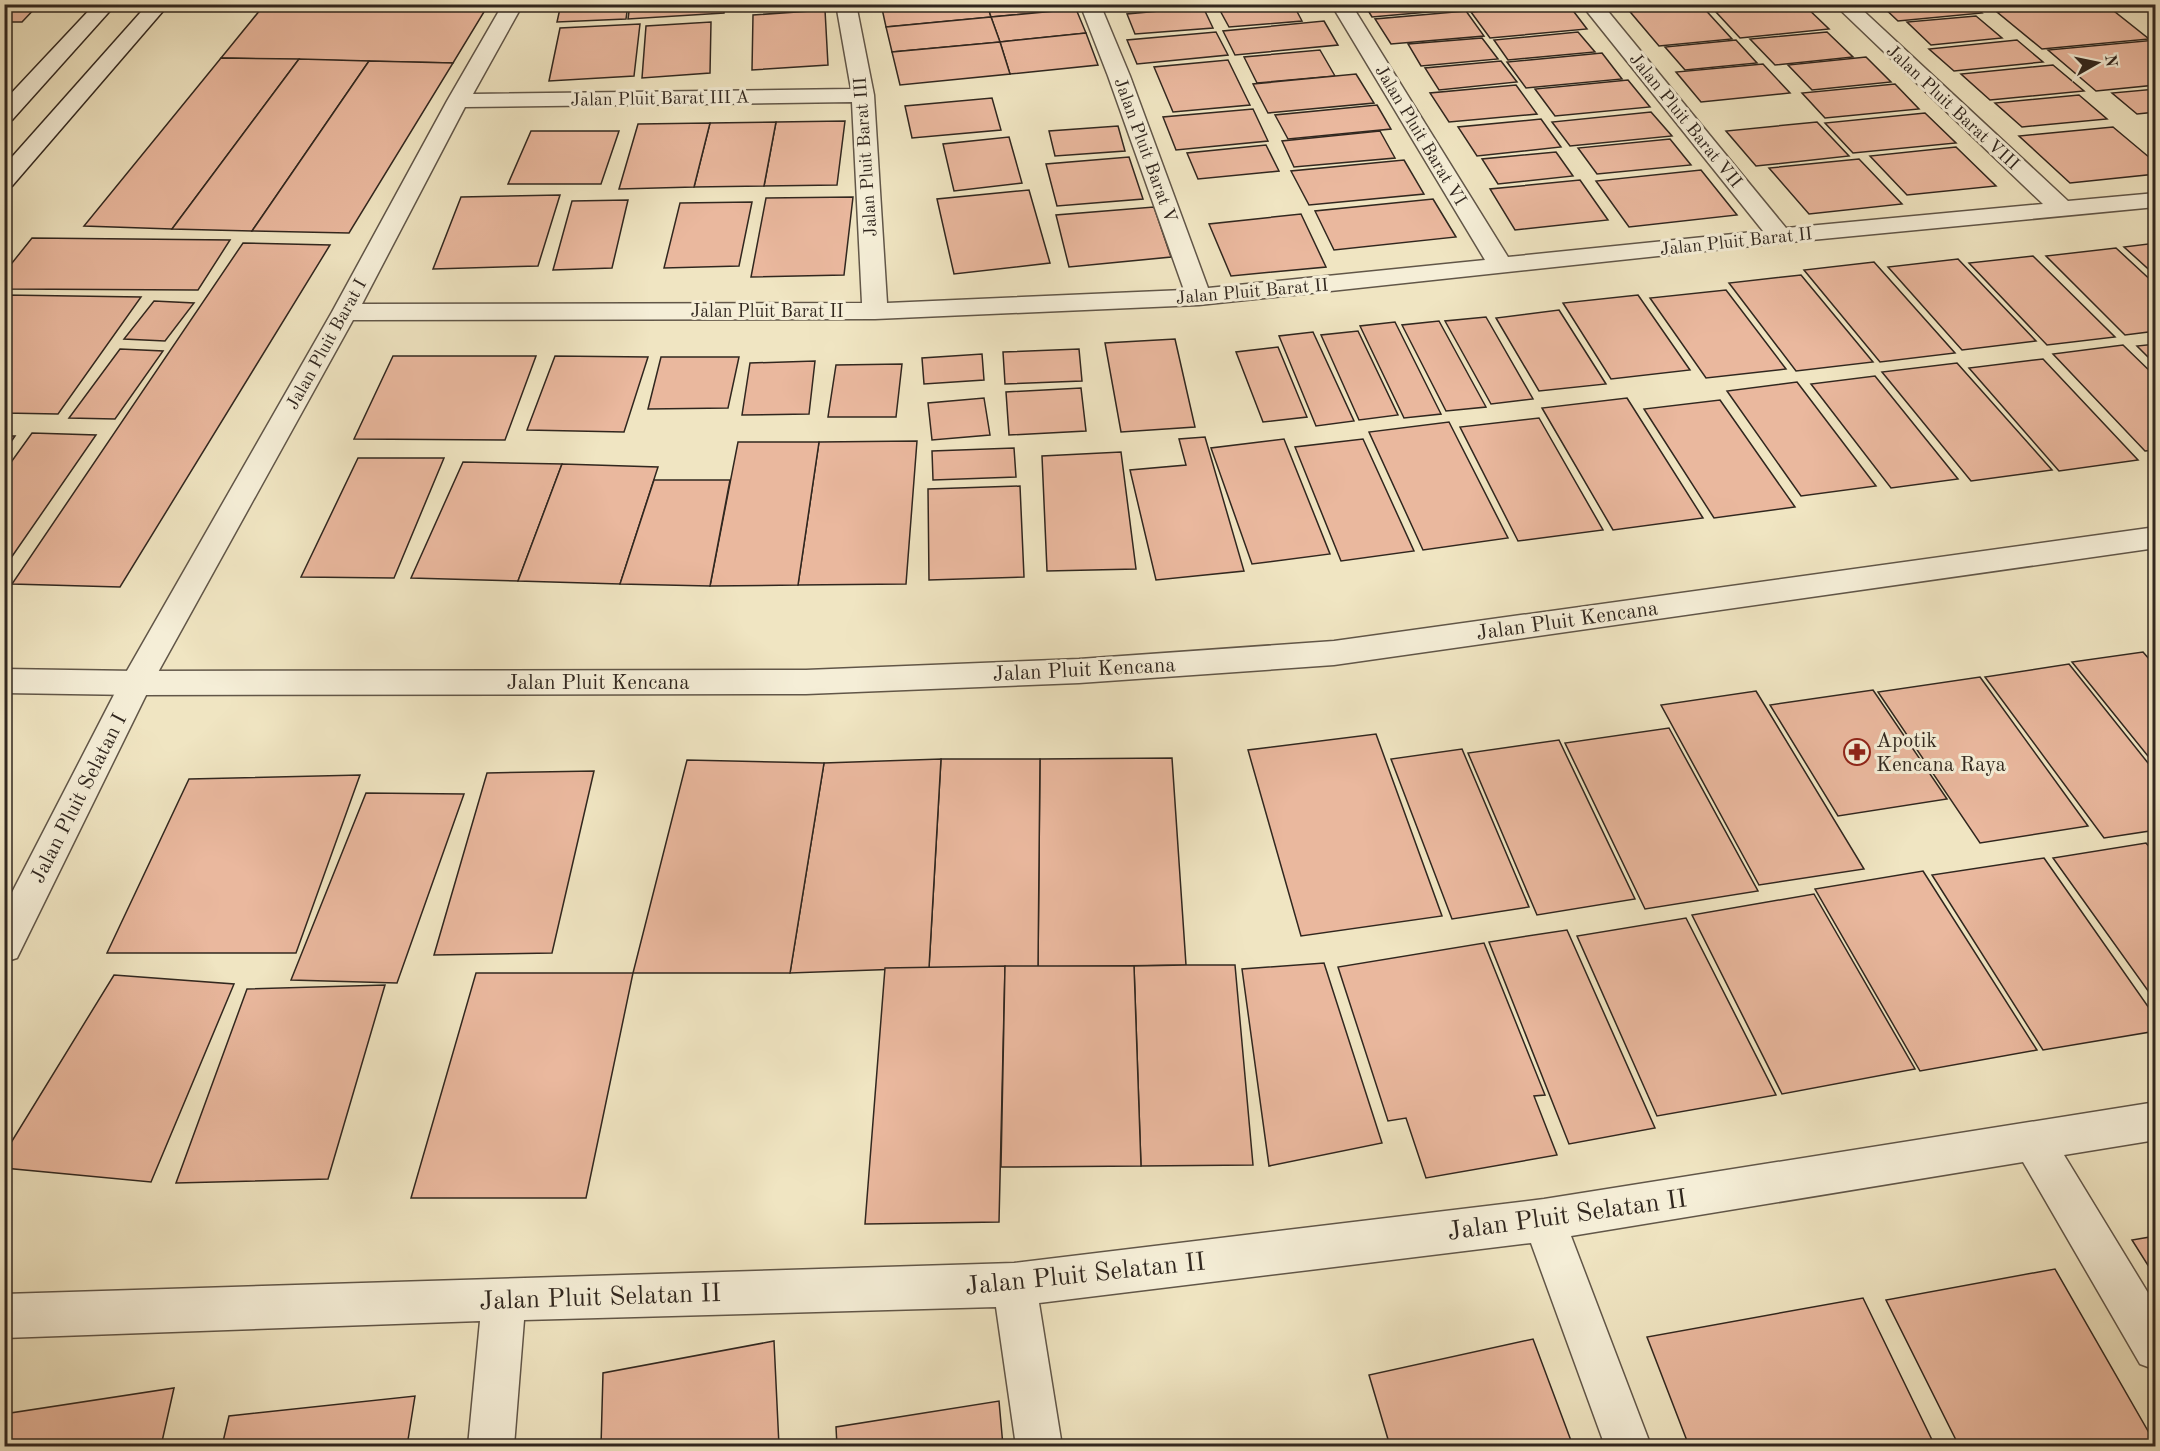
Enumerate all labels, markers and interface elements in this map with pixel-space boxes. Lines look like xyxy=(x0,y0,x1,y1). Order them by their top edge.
north arrow xyxy=(2067,33,2127,93)
street label: Jalan Pluit Barat VIII xyxy=(1883,42,2022,174)
street label: Jalan Pluit Barat VII xyxy=(1626,50,1745,191)
text: N xyxy=(2101,54,2119,69)
street label: Jalan Pluit Barat VI xyxy=(1371,62,1469,209)
street label: Jalan Pluit Barat V xyxy=(1110,75,1180,225)
street label: Jalan Pluit Barat III xyxy=(851,76,881,237)
street label: Jalan Pluit Barat III A xyxy=(570,88,750,110)
street label: Jalan Pluit Barat II xyxy=(1659,225,1813,259)
street label: Jalan Pluit Barat I xyxy=(284,276,370,413)
street label: Jalan Pluit Barat II xyxy=(1175,276,1329,308)
street label: Jalan Pluit Barat II xyxy=(690,303,844,321)
street label: Jalan Pluit Kencana xyxy=(1475,598,1659,645)
street label: Jalan Pluit Kencana xyxy=(992,655,1176,686)
street label: Jalan Pluit Kencana xyxy=(506,673,690,694)
street label: Jalan Pluit Selatan I xyxy=(28,711,131,887)
place label: Apotik Kencana Raya xyxy=(1876,731,2006,776)
pharmacy icon: Apotik Kencana Raya xyxy=(1842,737,1872,767)
street label: Jalan Pluit Selatan II xyxy=(1446,1186,1689,1246)
street label: Jalan Pluit Selatan II xyxy=(964,1249,1207,1301)
street label: Jalan Pluit Selatan II xyxy=(479,1281,721,1315)

